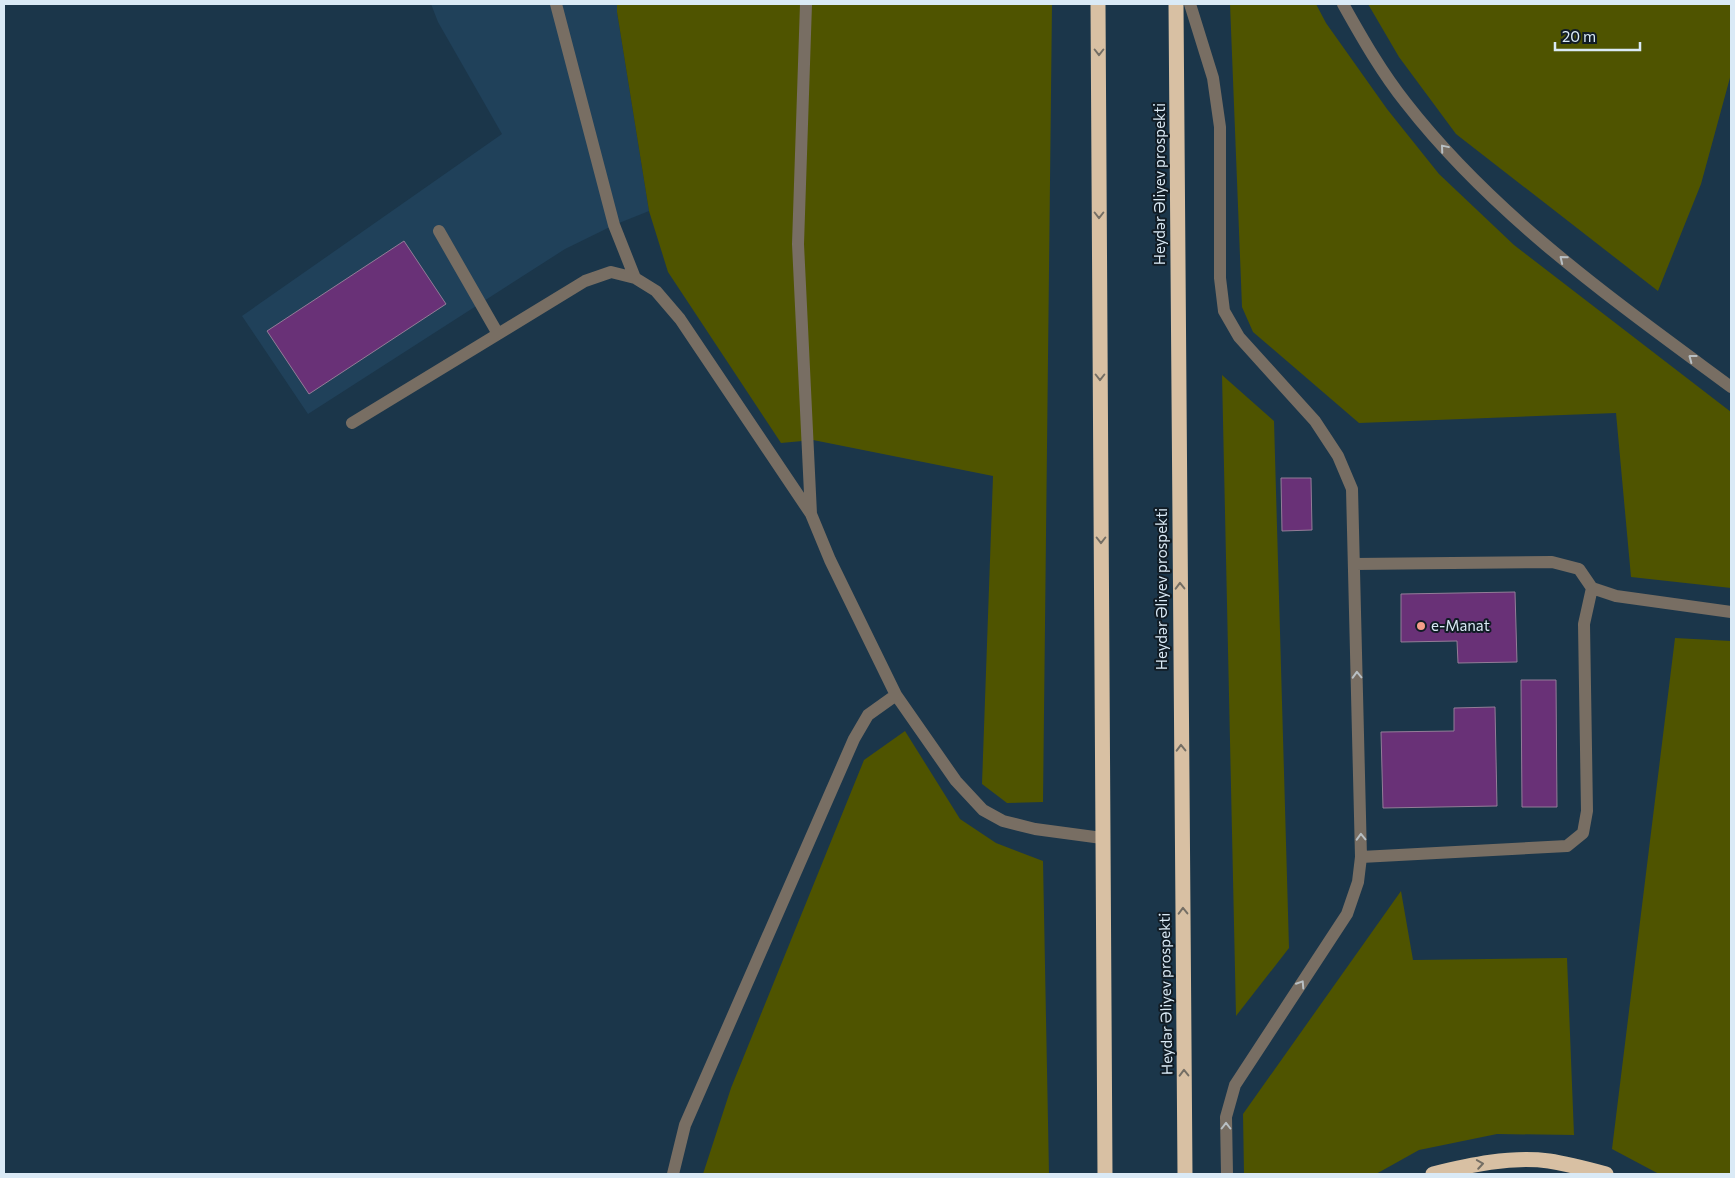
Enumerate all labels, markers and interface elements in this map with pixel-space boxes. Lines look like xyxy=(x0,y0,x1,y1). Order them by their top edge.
scale bar xyxy=(1555,20,1640,52)
text: 20 m xyxy=(1562,27,1596,45)
one-way arrow xyxy=(1094,49,1104,57)
street label: Heydər Əliyev prospekti xyxy=(1150,103,1168,265)
one-way arrow xyxy=(1441,145,1450,154)
one-way arrow xyxy=(1094,212,1104,219)
one-way arrow xyxy=(1560,256,1569,264)
one-way arrow xyxy=(1688,355,1698,364)
one-way arrow xyxy=(1095,374,1105,382)
street label: Heydər Əliyev prospekti xyxy=(1152,508,1170,670)
one-way arrow xyxy=(1096,536,1106,544)
one-way arrow xyxy=(1175,581,1185,589)
place label: e-Manat xyxy=(1431,616,1490,634)
marker: e-Manat xyxy=(1415,620,1427,632)
one-way arrow xyxy=(1351,671,1362,679)
one-way arrow xyxy=(1176,744,1186,752)
one-way arrow xyxy=(1356,833,1366,840)
one-way arrow xyxy=(1178,906,1188,914)
street label: Heydər Əliyev prospekti xyxy=(1155,913,1175,1075)
one-way arrow xyxy=(1295,980,1304,990)
one-way arrow xyxy=(1179,1069,1189,1076)
one-way arrow xyxy=(1221,1121,1231,1129)
one-way arrow xyxy=(1476,1159,1485,1169)

